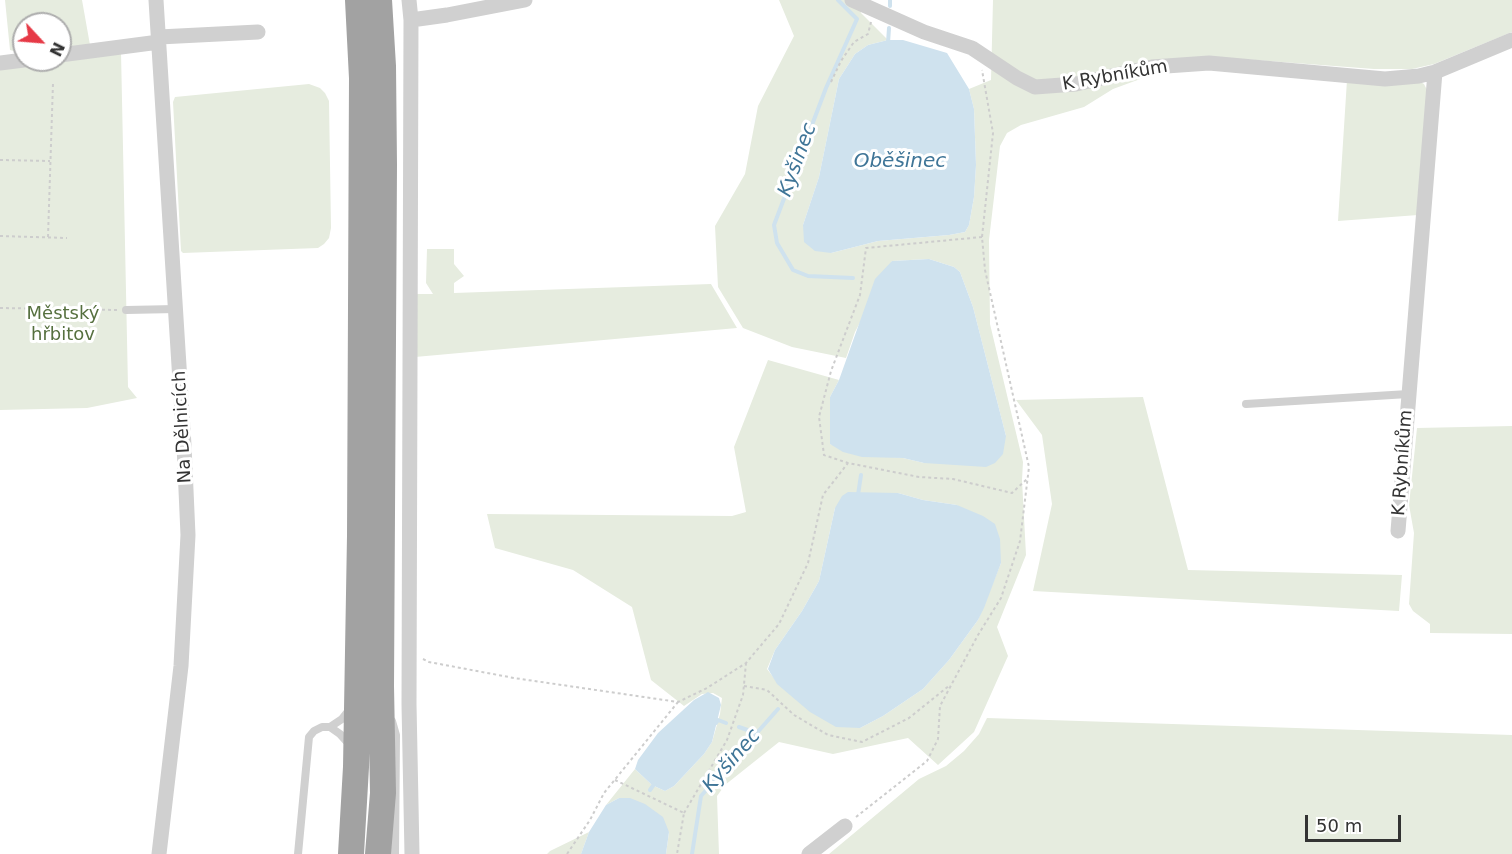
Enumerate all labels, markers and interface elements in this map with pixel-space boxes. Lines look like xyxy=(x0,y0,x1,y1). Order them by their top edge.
north arrow xyxy=(12,12,72,72)
text: N xyxy=(45,39,68,59)
street label: K Rybníkům xyxy=(1061,56,1169,96)
water label: Kyšinec xyxy=(774,120,822,200)
water label: Oběšinec xyxy=(854,150,946,174)
park label: Městský hřbitov xyxy=(27,303,99,346)
street label: Na Dělnicích xyxy=(169,370,197,484)
street label: K Rybníkům xyxy=(1389,409,1417,517)
water label: Kyšinec xyxy=(698,724,766,798)
scale bar xyxy=(1308,803,1404,841)
text: 50 m xyxy=(1316,815,1362,836)

